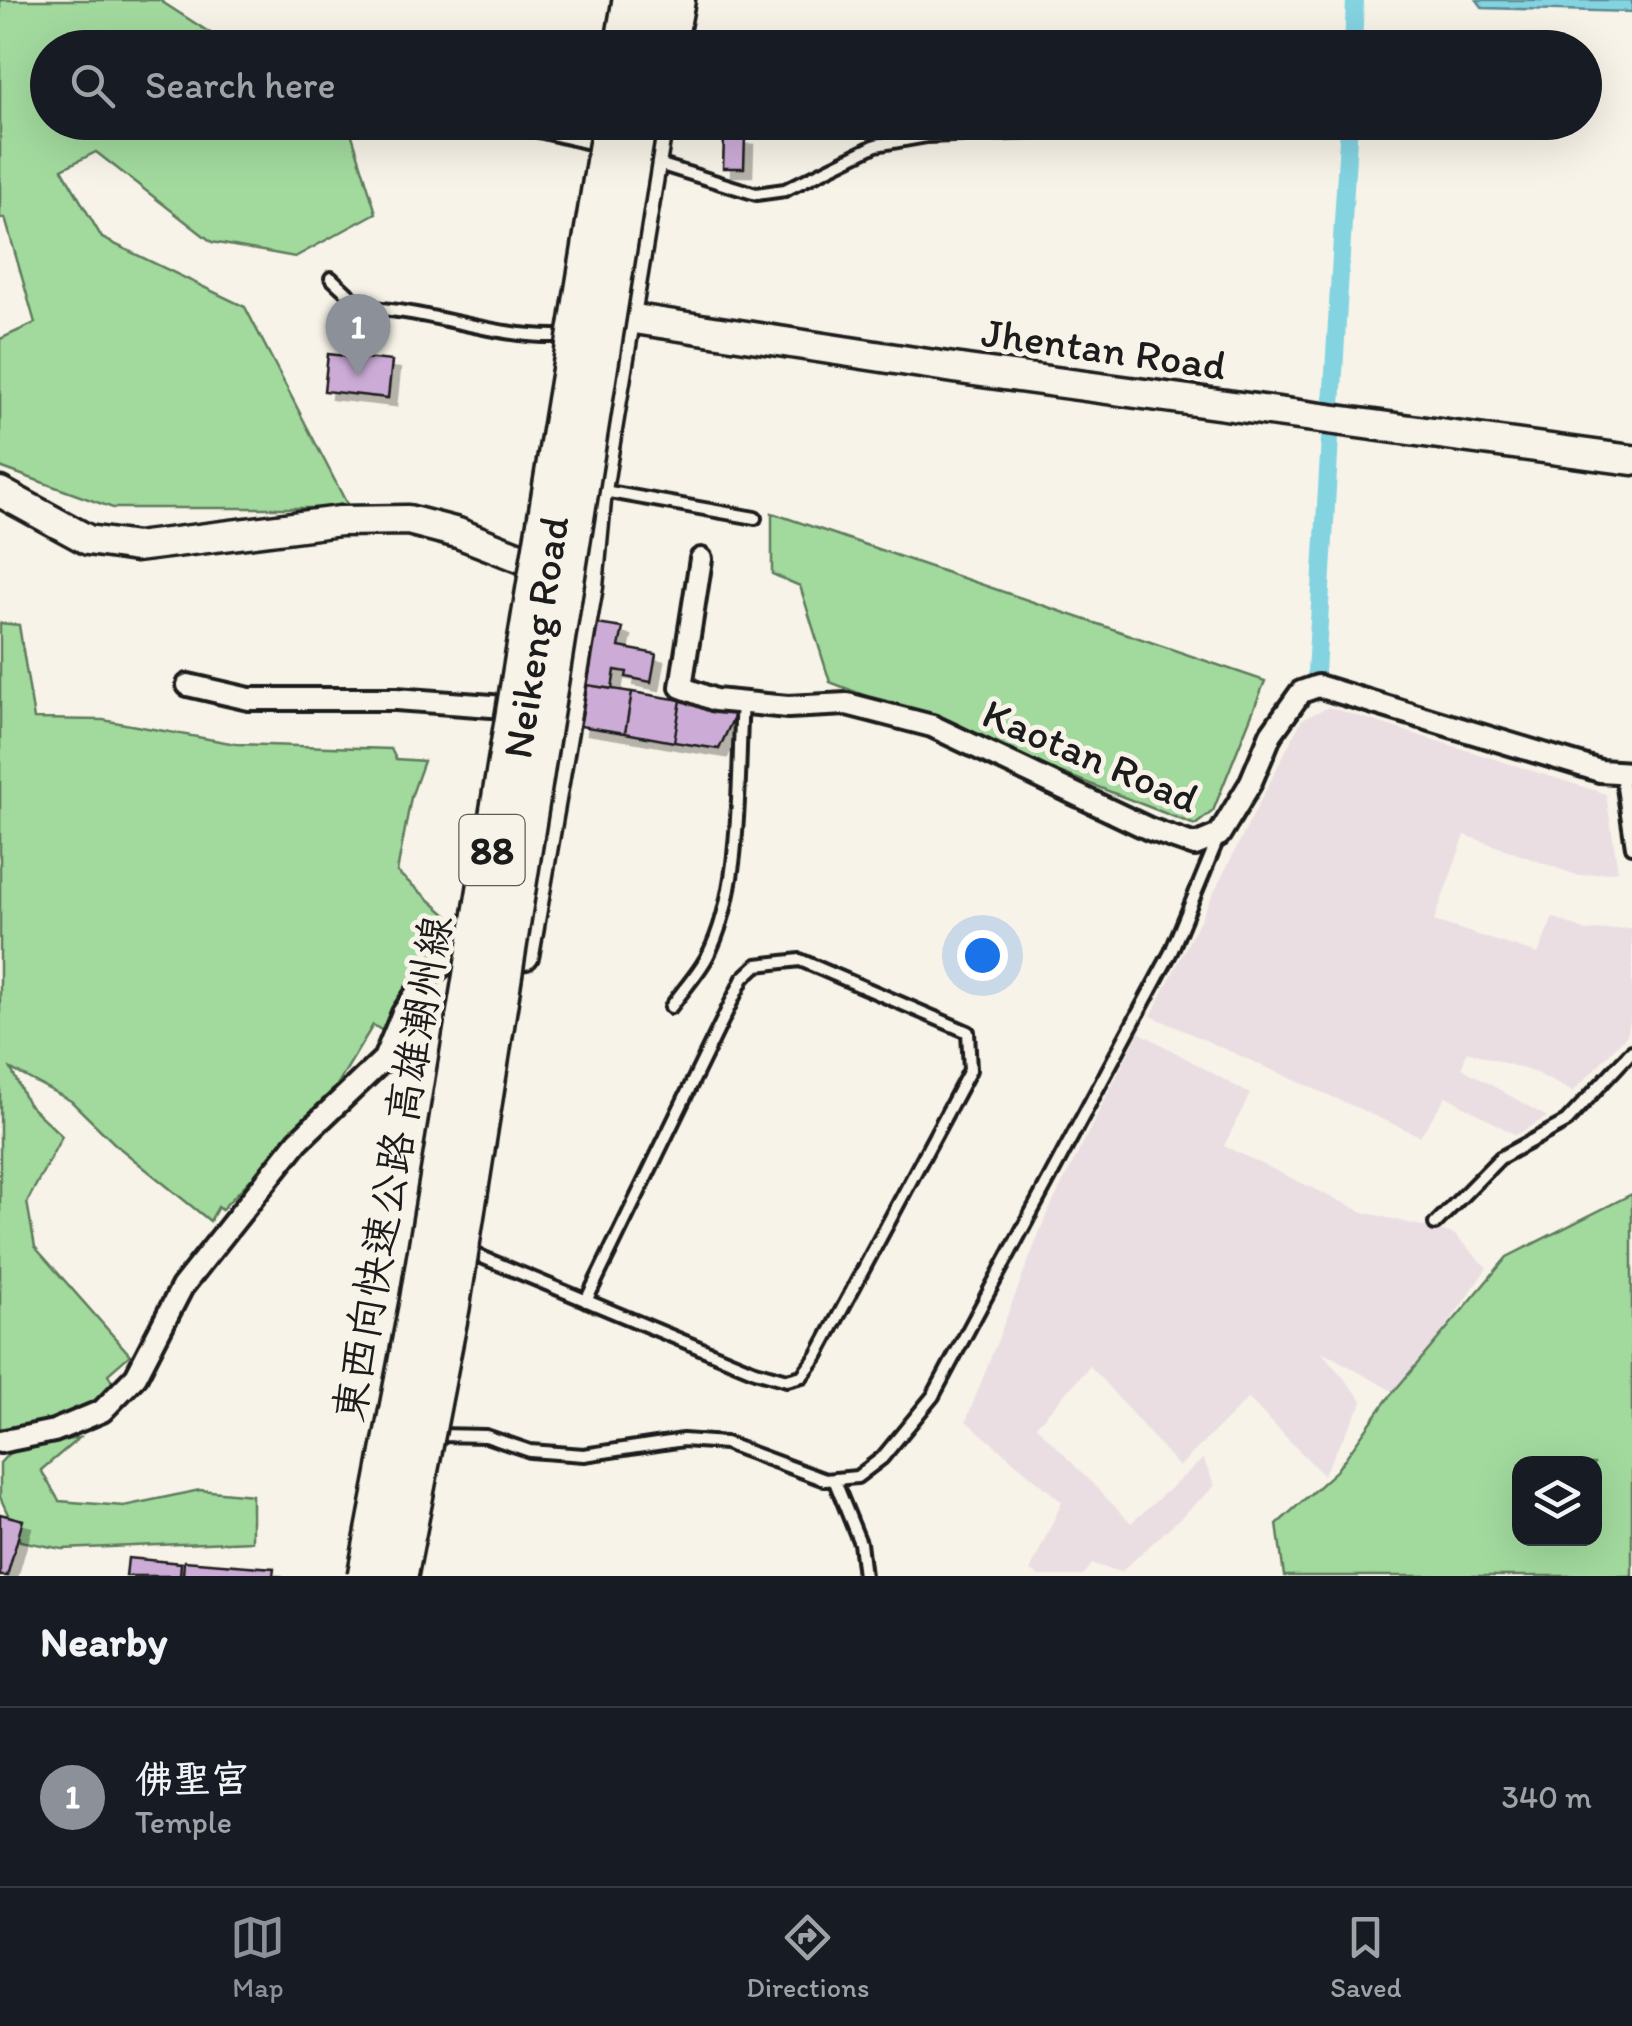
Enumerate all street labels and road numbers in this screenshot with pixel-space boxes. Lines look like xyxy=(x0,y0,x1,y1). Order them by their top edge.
street label: Jhentan Road xyxy=(978,306,1229,391)
street label: Neikeng Road xyxy=(491,512,580,762)
street label: Kaotan Road xyxy=(975,687,1207,824)
road number: 88 xyxy=(460,815,524,885)
street label: 東西向快速公路 高雄潮州線 xyxy=(323,911,462,1425)

